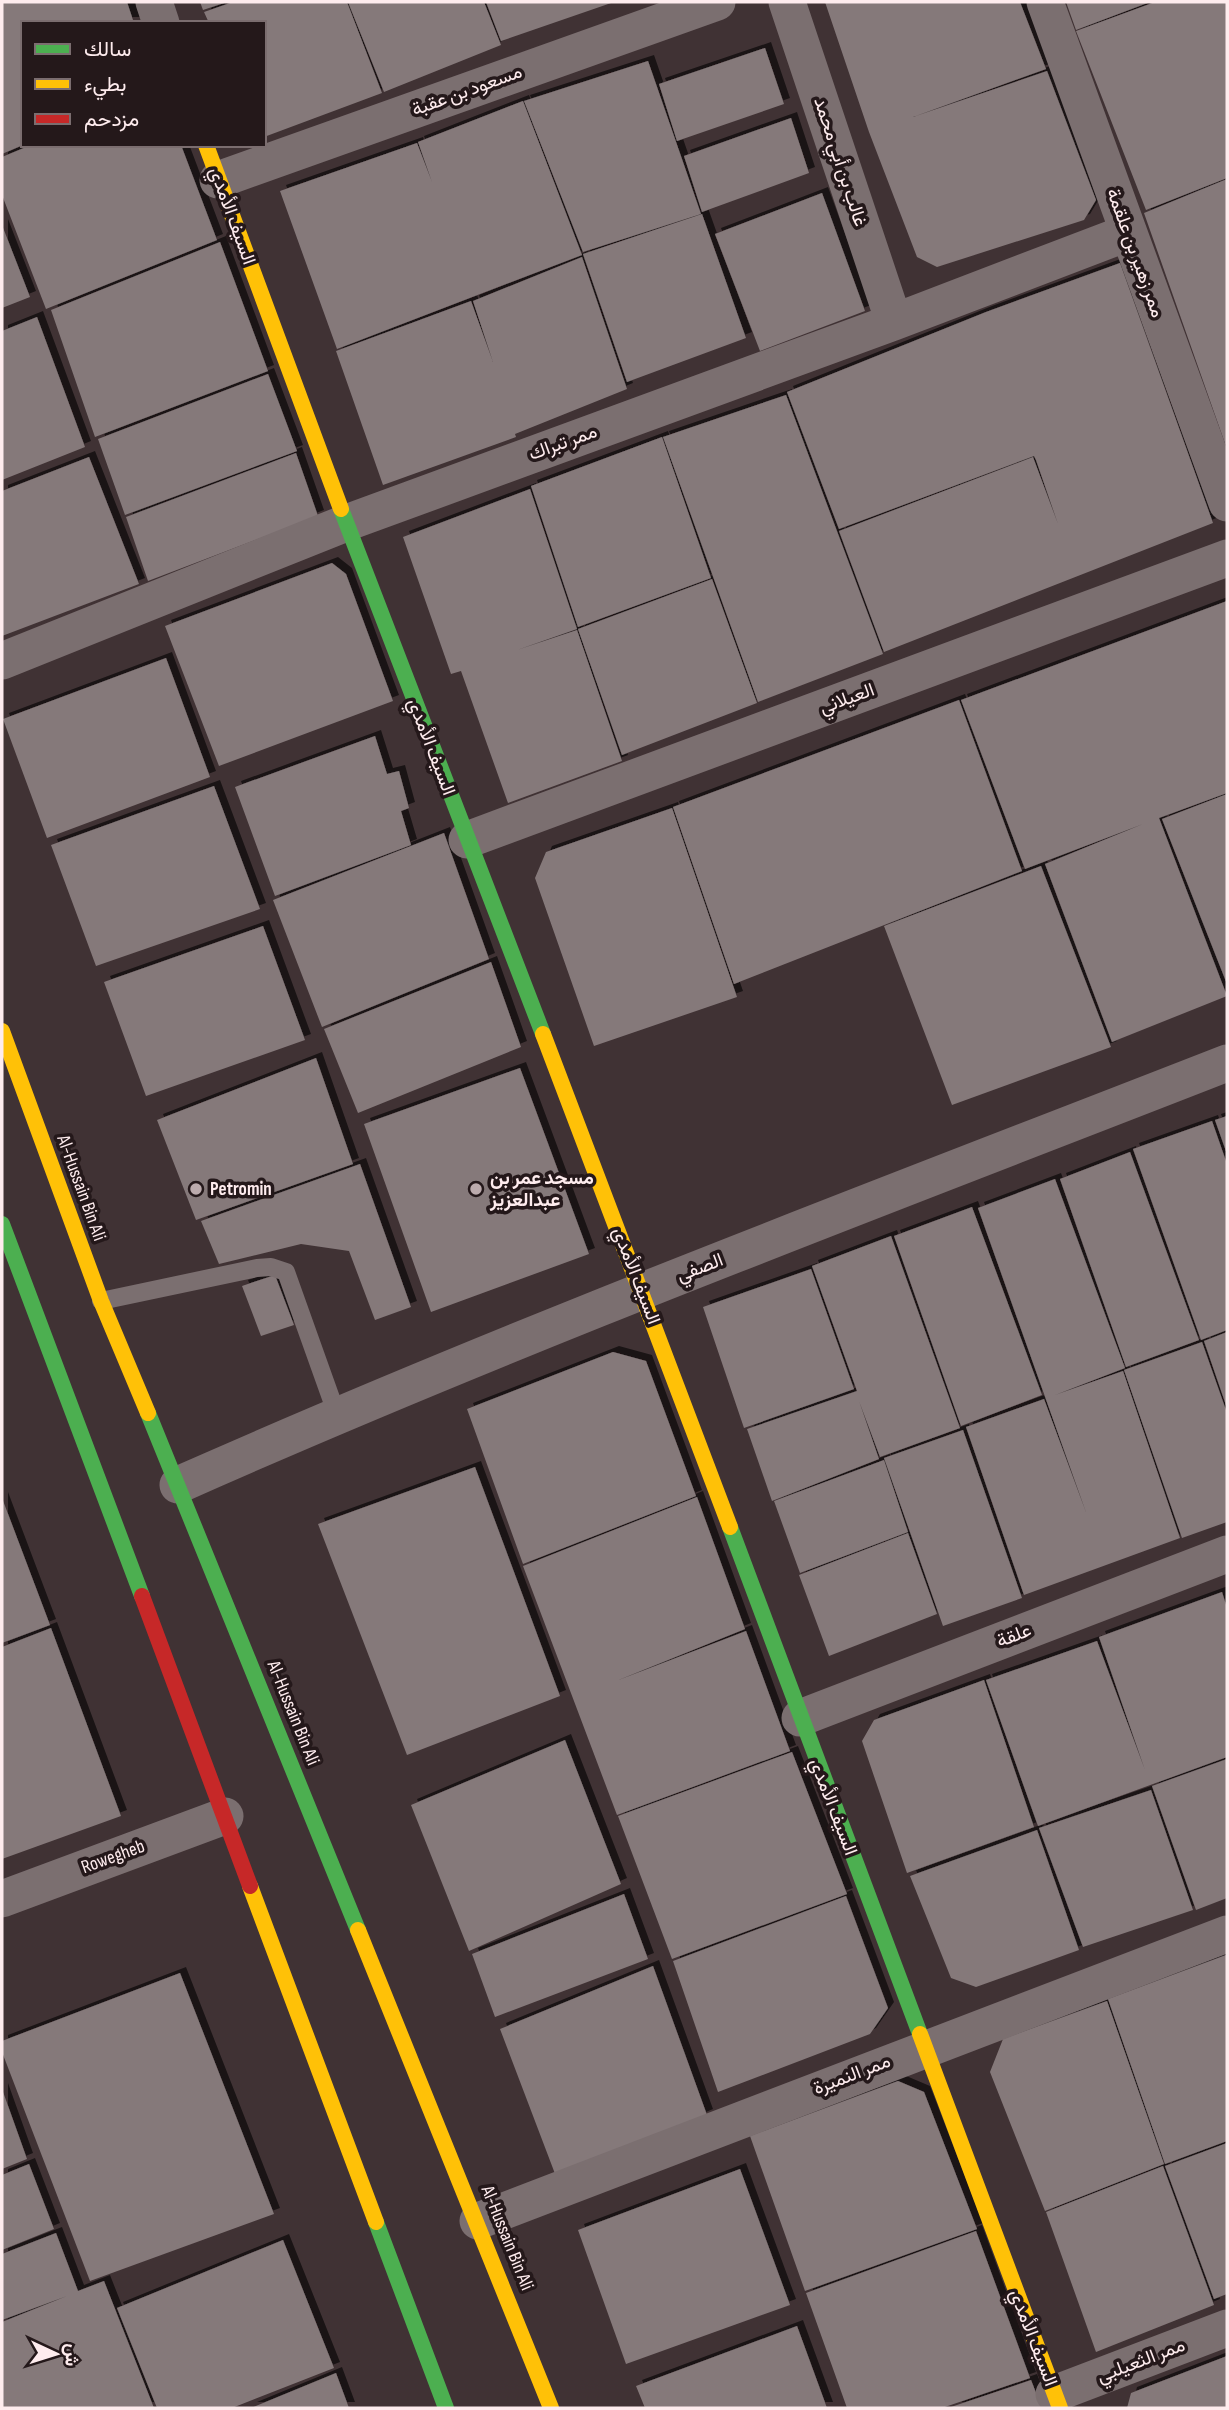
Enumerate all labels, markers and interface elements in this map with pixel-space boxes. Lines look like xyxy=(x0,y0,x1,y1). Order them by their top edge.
legend xyxy=(21,21,266,147)
text: سالك xyxy=(84,37,131,62)
street label: مسعود بن عقبة xyxy=(409,60,525,122)
text: بطيء xyxy=(84,72,127,101)
street label: غالب بن أبي محمد xyxy=(805,94,872,230)
text: مزدحم xyxy=(84,107,139,133)
street label: السيف الأمدي xyxy=(201,164,260,269)
street label: ممر زهير بن علقمة xyxy=(1101,185,1169,321)
street label: ممر تبراك xyxy=(526,420,600,466)
street label: العيلاني xyxy=(816,678,879,722)
street label: السيف الأمدي xyxy=(399,695,460,800)
street label: Al-Hussain Bin Ali xyxy=(51,1131,111,1244)
place label: مسجد عمر بن عبدالعزيز xyxy=(489,1167,594,1212)
place label: Petromin xyxy=(210,1178,272,1201)
marker: Petromin xyxy=(188,1181,204,1197)
marker: مسجد عمر بن عبدالعزيز xyxy=(468,1181,484,1197)
street label: السيف الأمدي xyxy=(604,1224,665,1329)
street label: الصفي xyxy=(673,1249,728,1290)
street label: علقة xyxy=(993,1619,1035,1653)
street label: Al-Hussain Bin Ali xyxy=(261,1656,324,1769)
street label: السيف الأمدي xyxy=(801,1755,862,1860)
street label: Rowegheb xyxy=(78,1835,148,1879)
street label: ممر النميرة xyxy=(810,2050,894,2100)
street label: Al-Hussain Bin Ali xyxy=(475,2181,538,2294)
street label: السيف الأمدي xyxy=(1001,2286,1062,2391)
north arrow xyxy=(21,2319,91,2389)
street label: ممر الثعيلبي xyxy=(1094,2334,1189,2391)
text: ش xyxy=(59,2343,84,2367)

